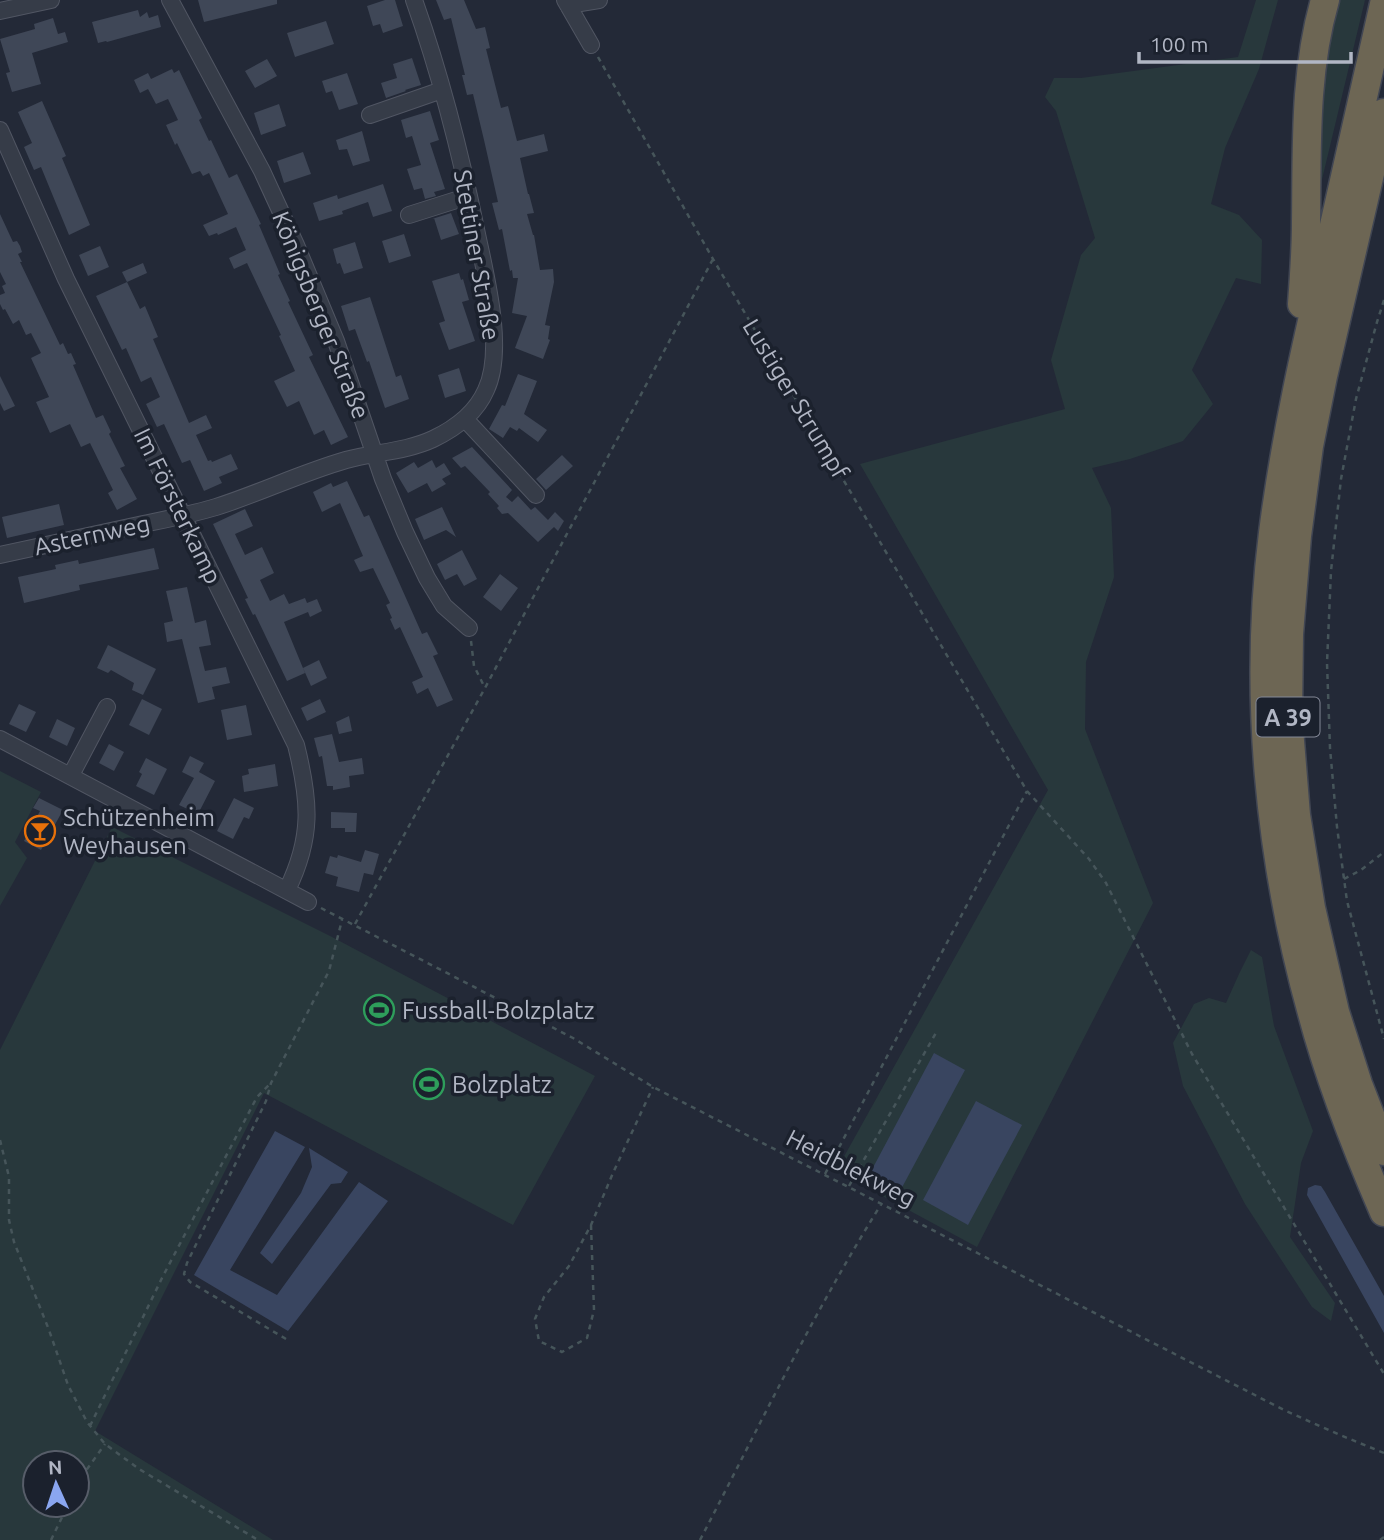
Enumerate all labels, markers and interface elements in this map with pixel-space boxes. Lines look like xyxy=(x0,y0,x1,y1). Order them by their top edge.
scale bar xyxy=(1139,21,1351,65)
text: 100 m xyxy=(1150,32,1208,56)
street label: Stettiner Straße xyxy=(449,168,505,342)
street label: Königsberger Straße xyxy=(267,207,375,423)
street label: Lustiger Strumpf xyxy=(738,314,855,485)
street label: Im Försterkamp xyxy=(129,424,227,588)
street label: Asternweg xyxy=(32,510,152,560)
road number: A 39 xyxy=(1256,698,1320,736)
place label: Schützenheim Weyhausen xyxy=(63,804,215,859)
bar icon: Schützenheim Weyhausen xyxy=(23,814,57,848)
sports icon: Fussball-Bolzplatz xyxy=(362,993,396,1027)
place label: Fussball-Bolzplatz xyxy=(402,997,595,1024)
sports icon: Bolzplatz xyxy=(412,1067,446,1101)
place label: Bolzplatz xyxy=(452,1071,552,1098)
street label: Heidblekweg xyxy=(782,1124,920,1212)
north arrow xyxy=(21,1449,91,1519)
text: N xyxy=(47,1456,63,1478)

